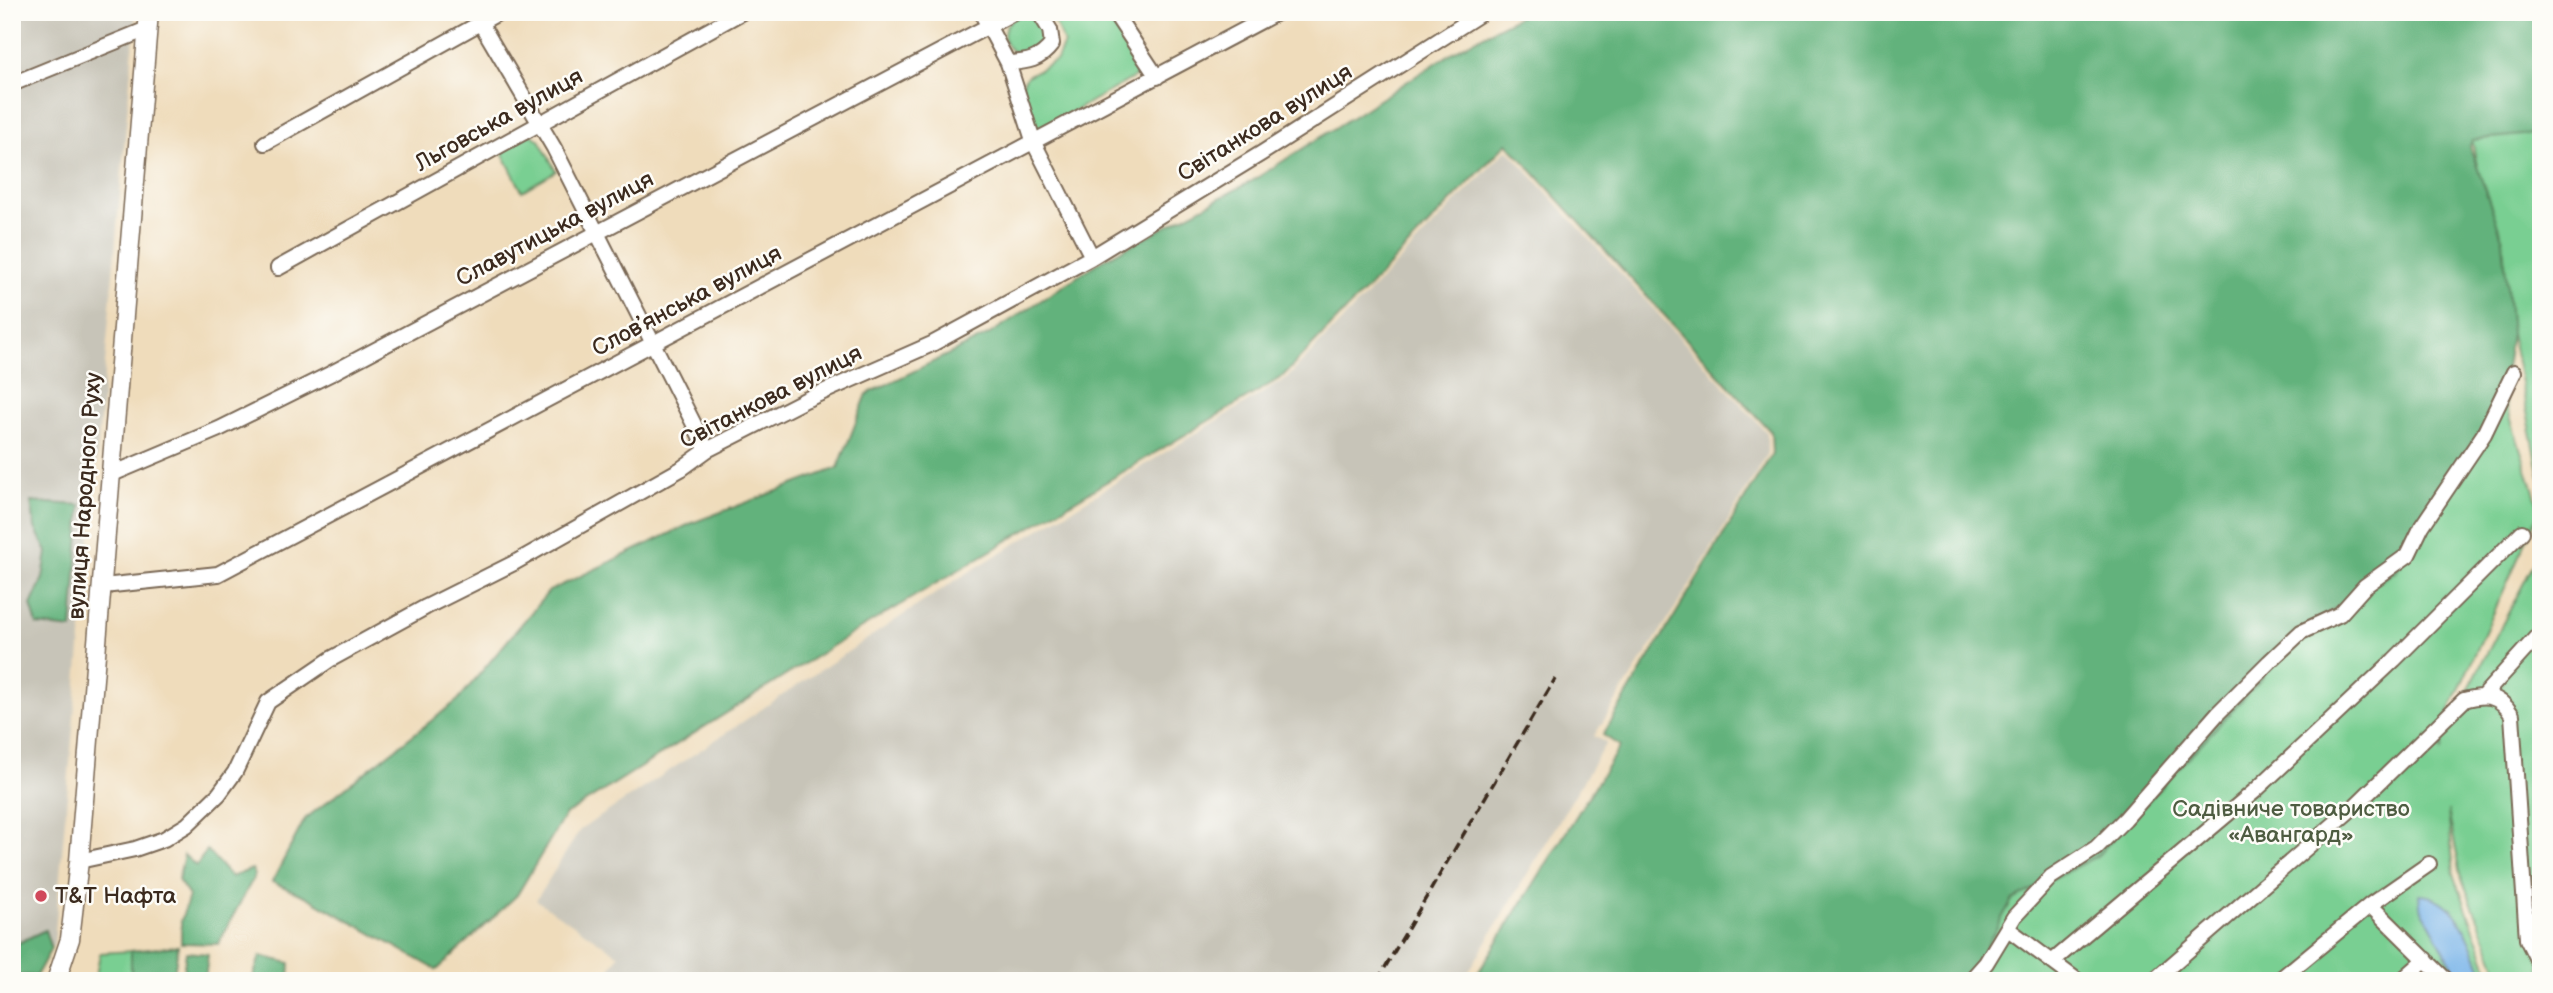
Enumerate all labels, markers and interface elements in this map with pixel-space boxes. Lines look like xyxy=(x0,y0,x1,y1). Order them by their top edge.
street label: Світанкова вулиця xyxy=(1173,58,1357,188)
street label: Льговська вулиця xyxy=(409,62,588,178)
street label: Славутицька вулиця xyxy=(451,165,659,293)
street label: Словʼянська вулиця xyxy=(587,239,787,363)
street label: Світанкова вулиця xyxy=(675,339,867,455)
street label: вулиця Народного Руху xyxy=(62,371,108,621)
park label: Садівниче товариство «Авангард» xyxy=(2172,795,2410,849)
place label: Т&Т Нафта xyxy=(55,882,177,910)
marker: Т&Т Нафта xyxy=(33,888,49,904)

